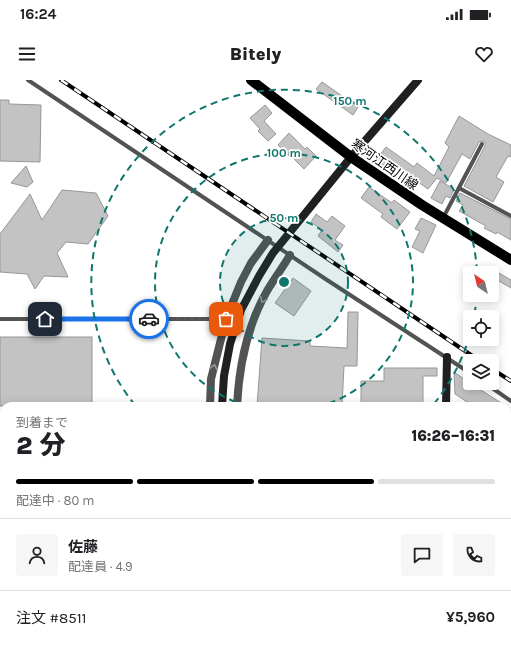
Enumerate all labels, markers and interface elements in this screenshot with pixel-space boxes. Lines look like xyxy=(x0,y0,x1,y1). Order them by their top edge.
text: 16:24 xyxy=(20,5,57,23)
icon: menu xyxy=(16,43,38,65)
text: Bitely xyxy=(230,43,281,65)
icon: heart xyxy=(473,43,495,65)
text: 150 m xyxy=(333,94,367,108)
street label: 寒河江西川線 xyxy=(348,136,421,193)
text: 100 m xyxy=(267,146,301,160)
text: 50 m xyxy=(270,211,299,225)
north arrow xyxy=(463,266,499,302)
map controls xyxy=(463,266,499,390)
centre of rings xyxy=(277,275,291,289)
one-way arrow xyxy=(260,296,268,304)
courier xyxy=(129,299,169,339)
pin xyxy=(28,302,62,336)
pin xyxy=(209,302,243,336)
icon: home xyxy=(34,308,56,330)
icon: car xyxy=(138,308,160,330)
icon: bag xyxy=(215,308,237,330)
button: locate xyxy=(463,310,499,346)
button: layers xyxy=(463,354,499,390)
one-way arrow xyxy=(209,364,218,371)
text: 到着まで xyxy=(16,415,68,430)
text: 16:26–16:31 xyxy=(411,427,495,445)
text: 2 分 xyxy=(16,430,65,461)
text: 配達中 · 80 m xyxy=(16,493,94,508)
button: person xyxy=(16,534,58,576)
button: chat xyxy=(401,534,443,576)
button: phone xyxy=(453,534,495,576)
text: 佐藤 xyxy=(68,538,98,556)
text: 配達員 · 4.9 xyxy=(68,559,133,574)
text: ¥5,960 xyxy=(446,608,495,626)
text: 注文 #8511 xyxy=(16,609,87,627)

